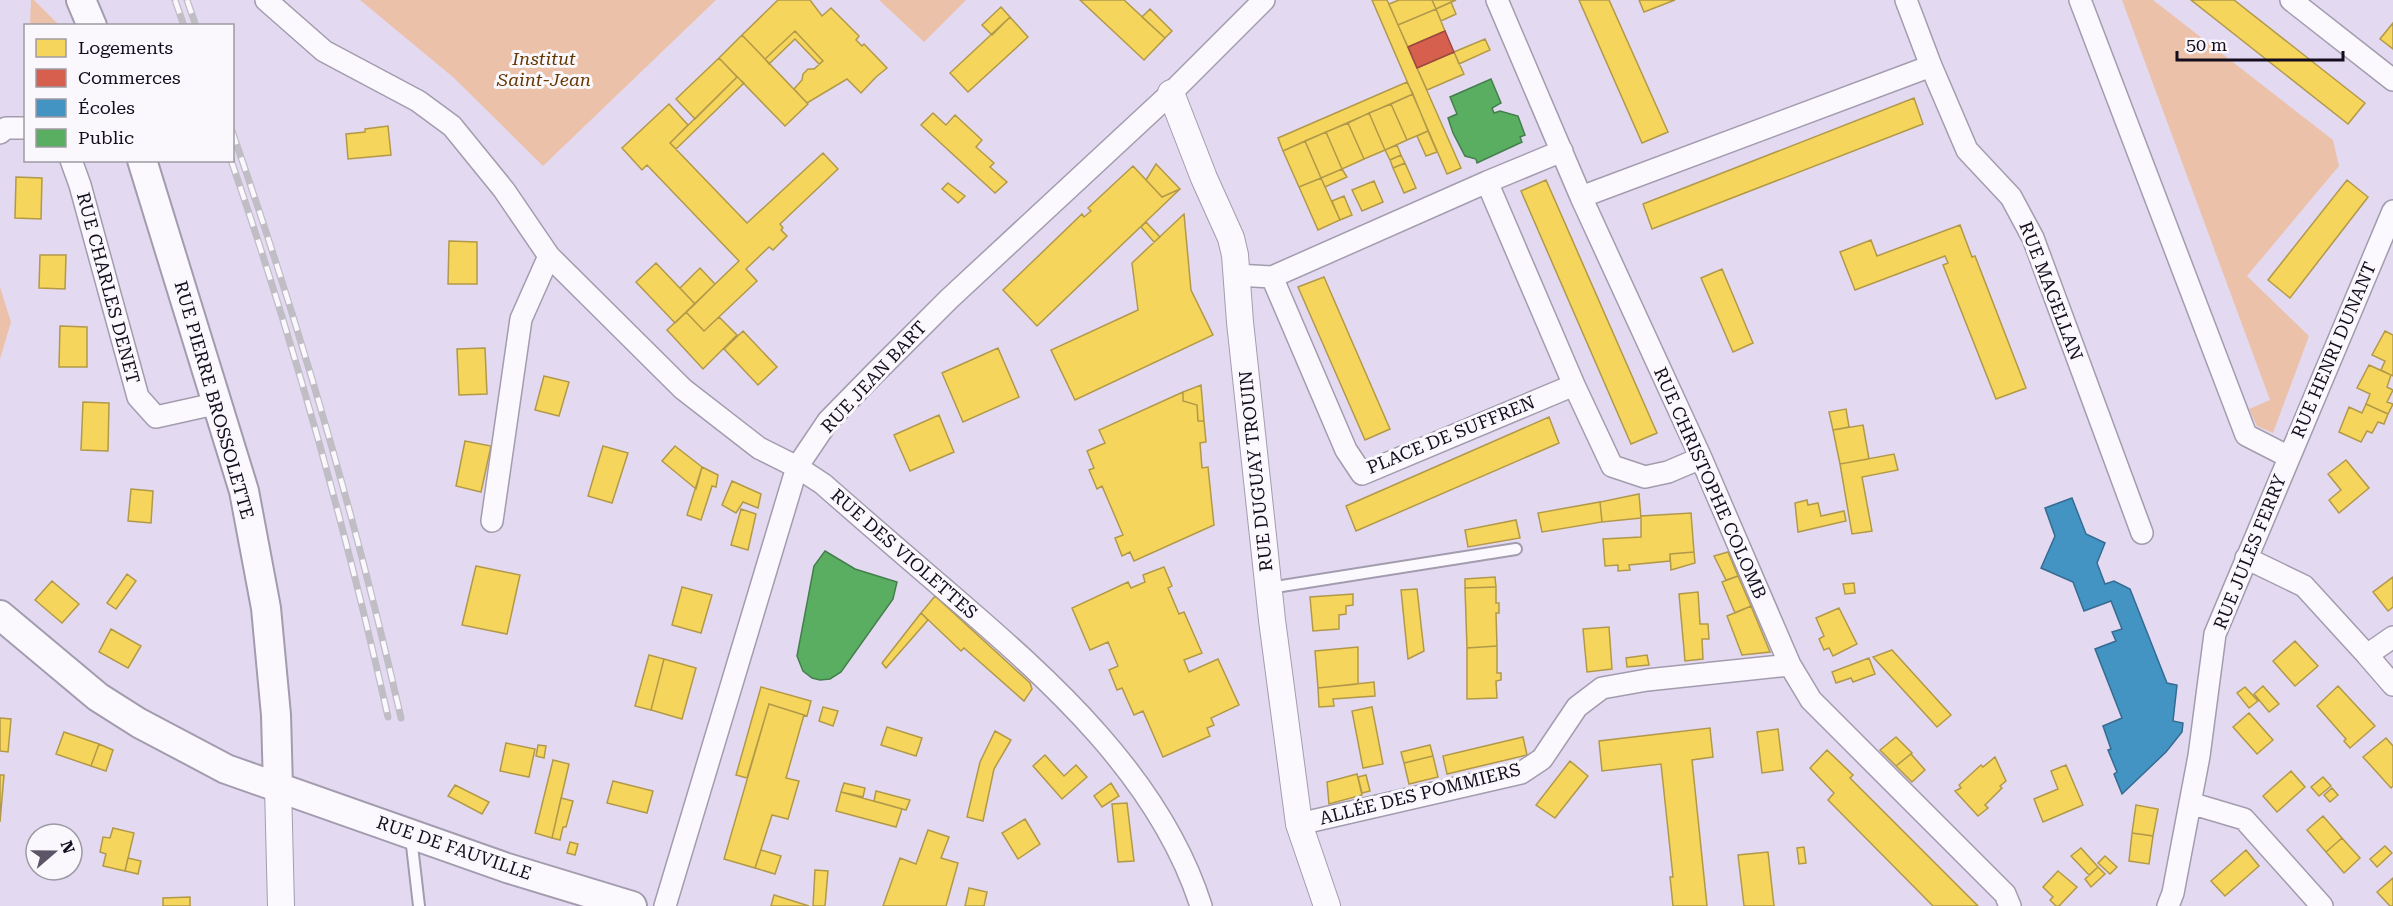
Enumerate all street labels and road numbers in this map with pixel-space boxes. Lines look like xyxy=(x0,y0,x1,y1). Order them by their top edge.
street label: RUE CHARLES DENET xyxy=(73,190,144,386)
street label: RUE MAGELLAN xyxy=(2015,218,2088,363)
street label: RUE HENRI DUNANT xyxy=(2287,259,2380,441)
street label: RUE PIERRE BROSSOLETTE xyxy=(170,278,259,521)
street label: RUE JEAN BART xyxy=(817,317,931,437)
street label: RUE CHRISTOPHE COLOMB xyxy=(1650,364,1771,602)
street label: RUE DUGUAY TROUIN xyxy=(1235,370,1276,572)
street label: PLACE DE SUFFREN xyxy=(1364,391,1538,478)
street label: RUE JULES FERRY xyxy=(2209,471,2290,632)
street label: RUE DES VIOLETTES xyxy=(827,484,982,623)
street label: ALLÉE DES POMMIERS xyxy=(1317,758,1523,829)
street label: RUE DE FAUVILLE xyxy=(374,811,534,884)

